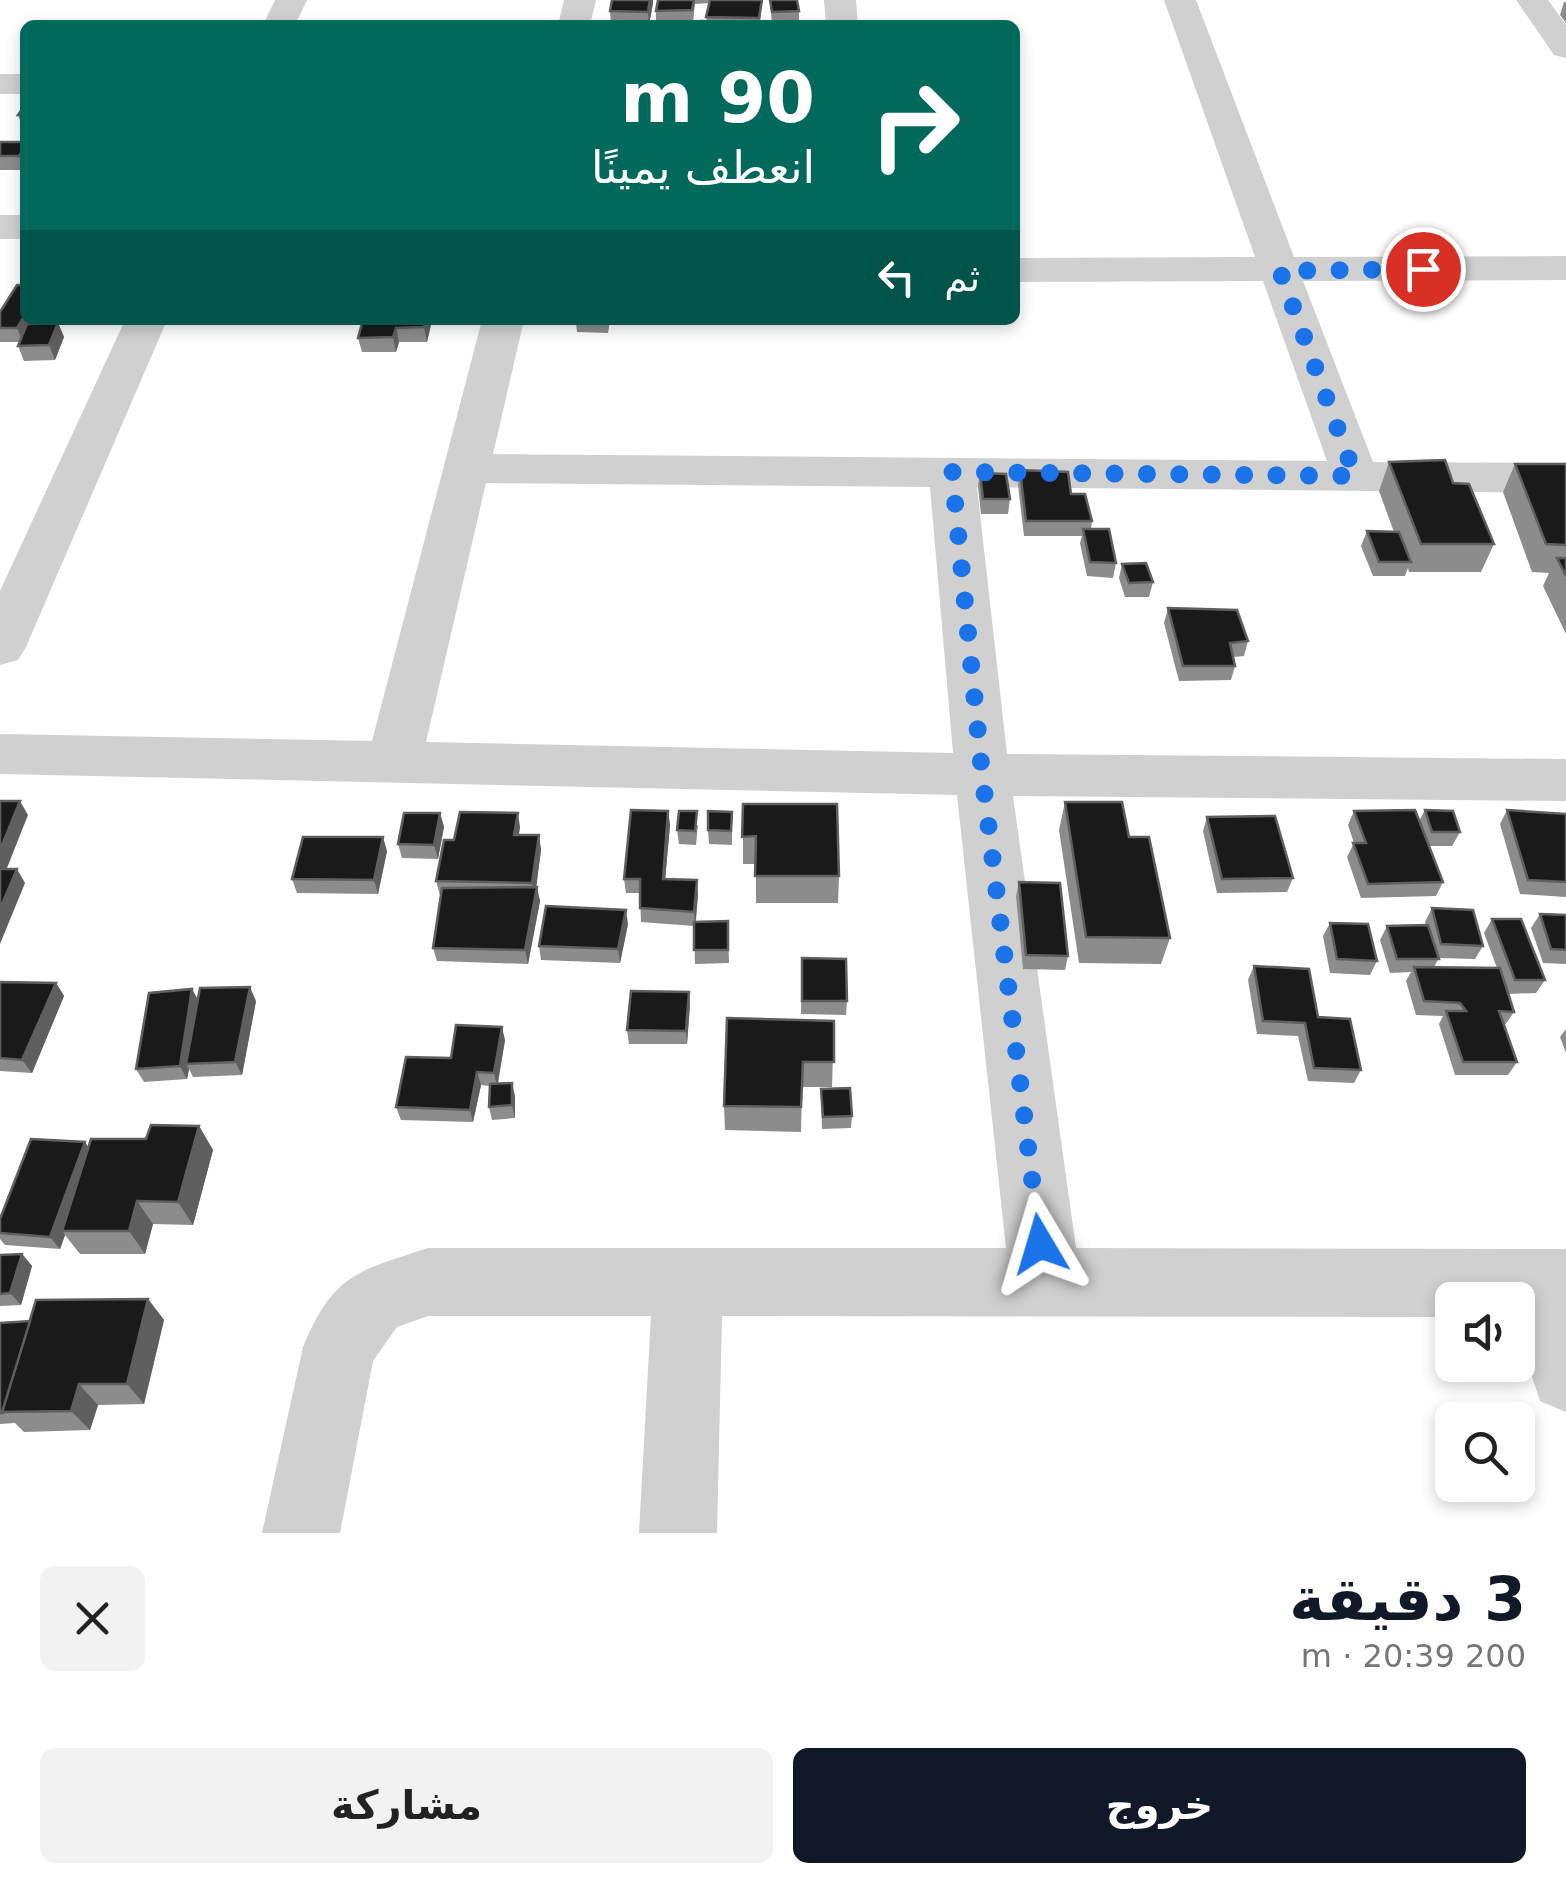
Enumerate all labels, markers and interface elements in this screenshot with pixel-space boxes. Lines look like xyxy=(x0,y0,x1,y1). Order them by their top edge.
text: 90 m xyxy=(620,57,815,139)
icon: right xyxy=(850,60,980,190)
text: انعطف يمينًا xyxy=(591,141,815,194)
pin xyxy=(1381,227,1466,312)
icon: arrive xyxy=(1396,242,1451,297)
icon: left xyxy=(869,250,924,305)
text: ثم xyxy=(944,256,980,300)
position arrow xyxy=(988,1192,1092,1296)
map controls xyxy=(1435,1282,1535,1502)
button: sound xyxy=(1435,1282,1535,1382)
button: search xyxy=(1435,1402,1535,1502)
text: 3 دقيقة xyxy=(1289,1564,1526,1634)
button: close xyxy=(40,1566,145,1671)
text: 200 m · 20:39 xyxy=(1301,1637,1526,1675)
button: مشاركة xyxy=(40,1748,773,1863)
button: خروج xyxy=(793,1748,1526,1863)

